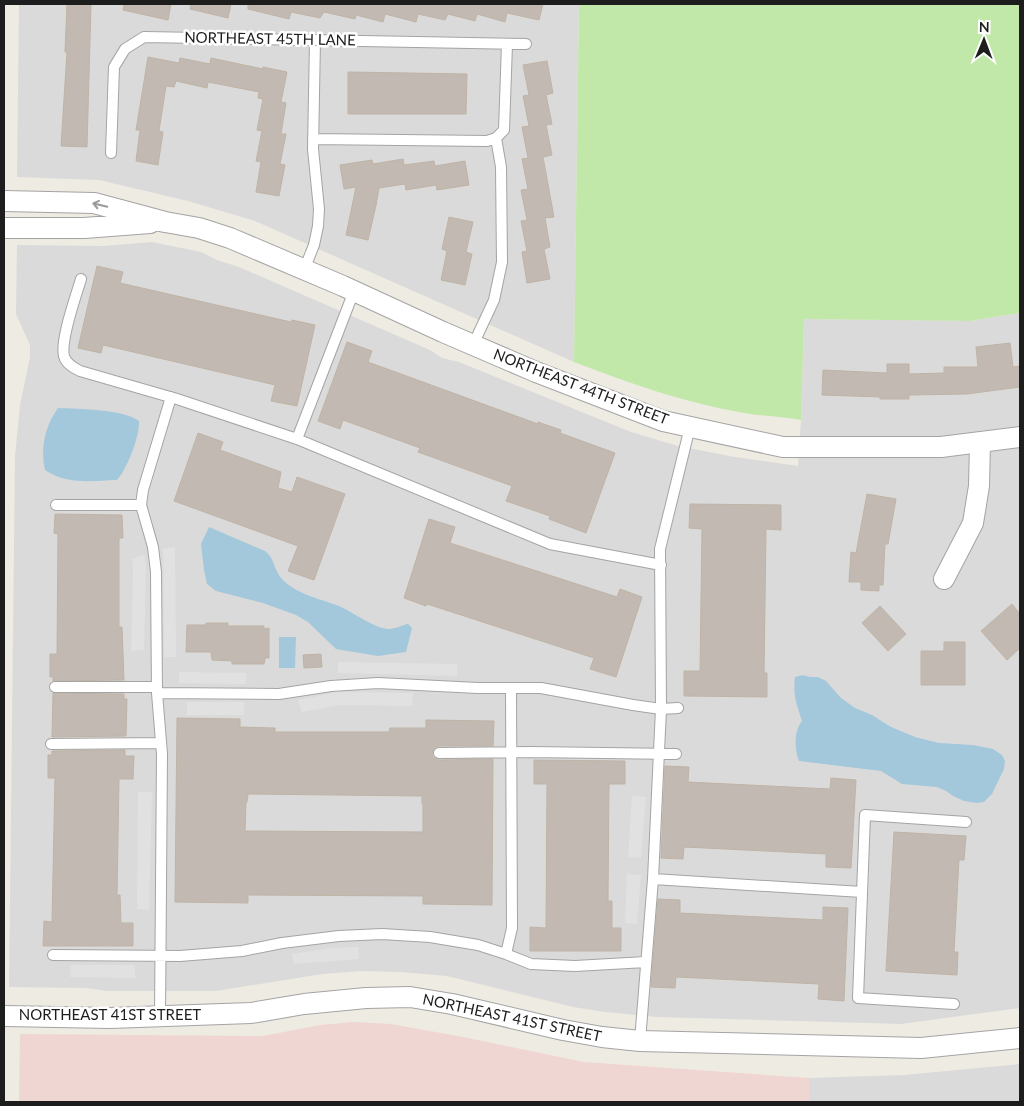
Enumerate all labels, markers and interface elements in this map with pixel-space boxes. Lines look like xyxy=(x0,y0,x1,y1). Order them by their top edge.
north arrow xyxy=(959,15,1009,65)
text: N xyxy=(979,18,990,35)
street label: NORTHEAST 45TH LANE xyxy=(184,28,356,48)
one-way arrow xyxy=(93,200,109,209)
street label: NORTHEAST 44TH STREET xyxy=(491,344,672,428)
street label: NORTHEAST 41ST STREET xyxy=(421,989,603,1045)
street label: NORTHEAST 41ST STREET xyxy=(19,1005,201,1023)

